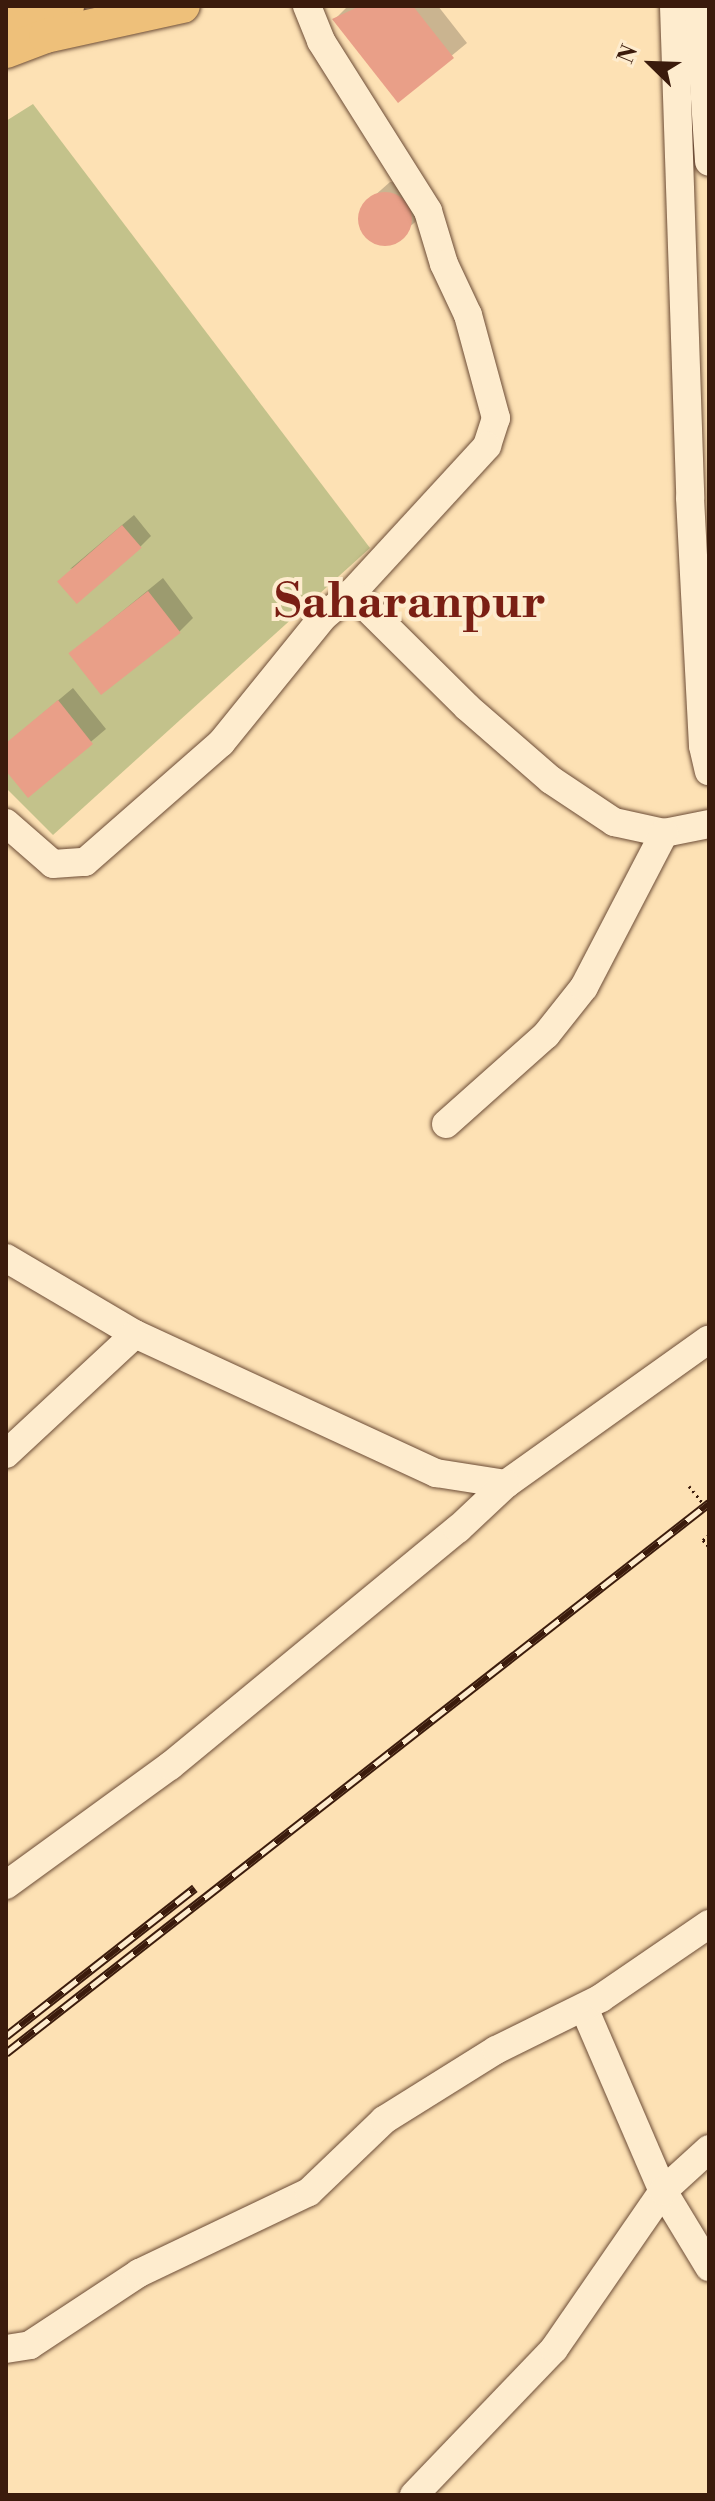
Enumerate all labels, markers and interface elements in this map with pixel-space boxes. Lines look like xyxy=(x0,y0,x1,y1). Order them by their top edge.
north arrow xyxy=(611,24,691,104)
text: N xyxy=(613,41,644,68)
district label: Saharanpur xyxy=(274,575,546,633)

